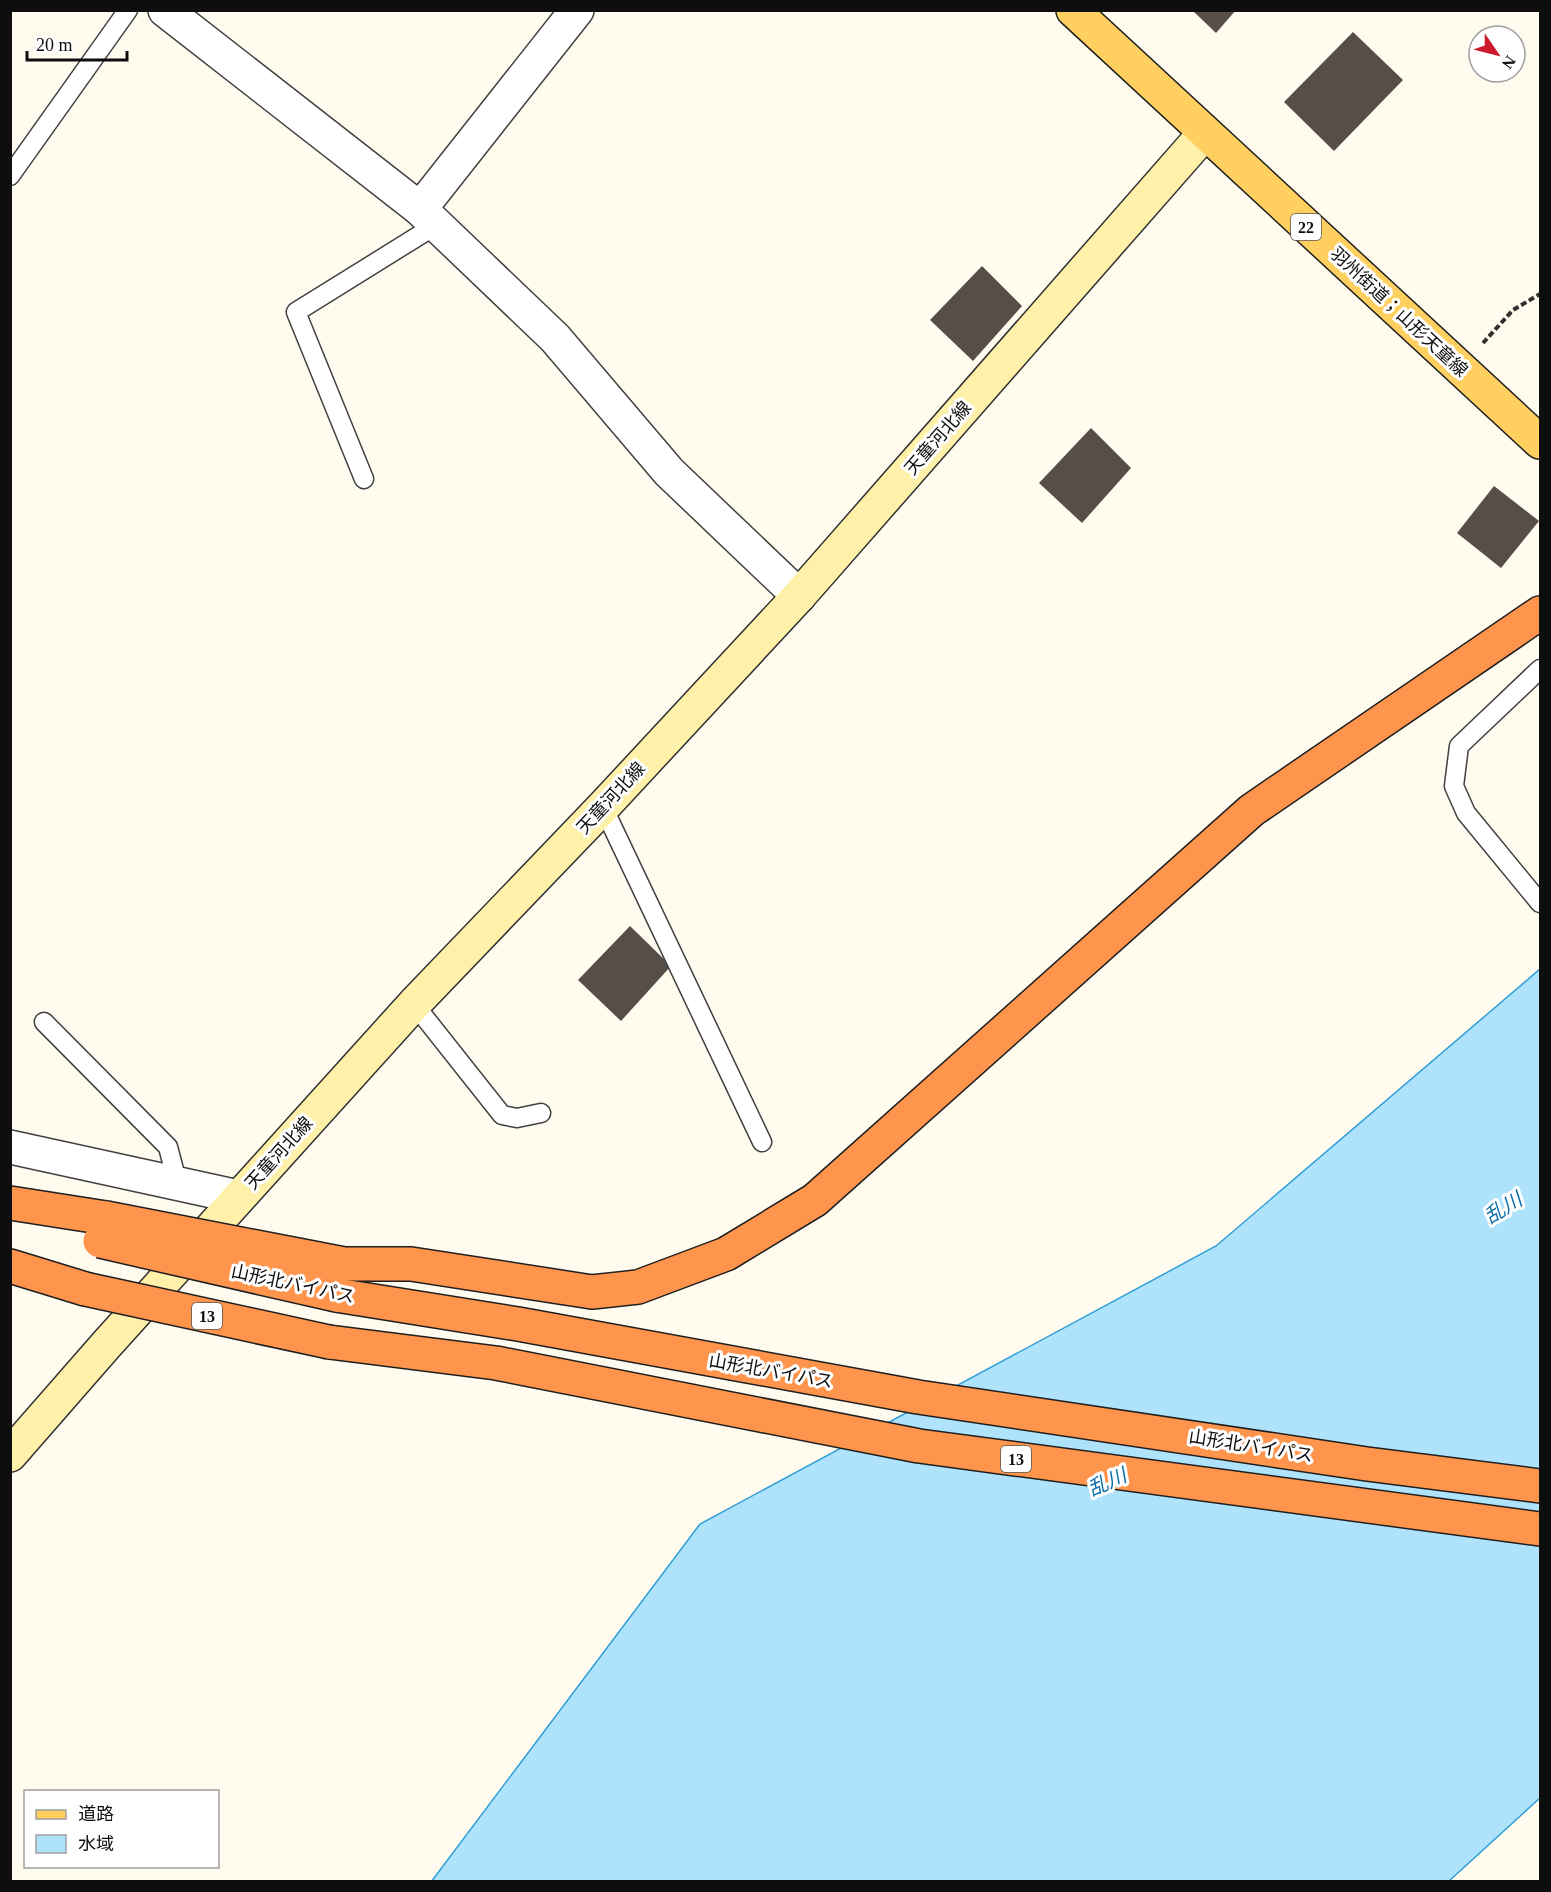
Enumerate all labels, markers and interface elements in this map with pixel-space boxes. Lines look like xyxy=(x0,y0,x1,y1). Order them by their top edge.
scale bar xyxy=(27,24,128,62)
north arrow xyxy=(1467,24,1527,84)
text: 20 m xyxy=(36,35,73,55)
text: N xyxy=(1498,53,1519,72)
road number: 22 xyxy=(1291,214,1321,240)
street label: 羽州街道；山形天童線 xyxy=(1326,243,1472,381)
street label: 天童河北線 xyxy=(901,397,975,479)
street label: 天童河北線 xyxy=(573,758,649,838)
street label: 天童河北線 xyxy=(241,1113,317,1193)
water label: 乱川 xyxy=(1480,1187,1527,1228)
street label: 山形北バイパス xyxy=(229,1261,357,1307)
road number: 13 xyxy=(192,1303,222,1329)
street label: 山形北バイパス xyxy=(707,1350,835,1392)
street label: 山形北バイパス xyxy=(1187,1426,1315,1466)
road number: 13 xyxy=(1001,1446,1031,1472)
water label: 乱川 xyxy=(1084,1463,1132,1500)
legend xyxy=(24,1790,219,1868)
text: 道路 xyxy=(78,1804,114,1824)
text: 水域 xyxy=(78,1834,114,1854)

